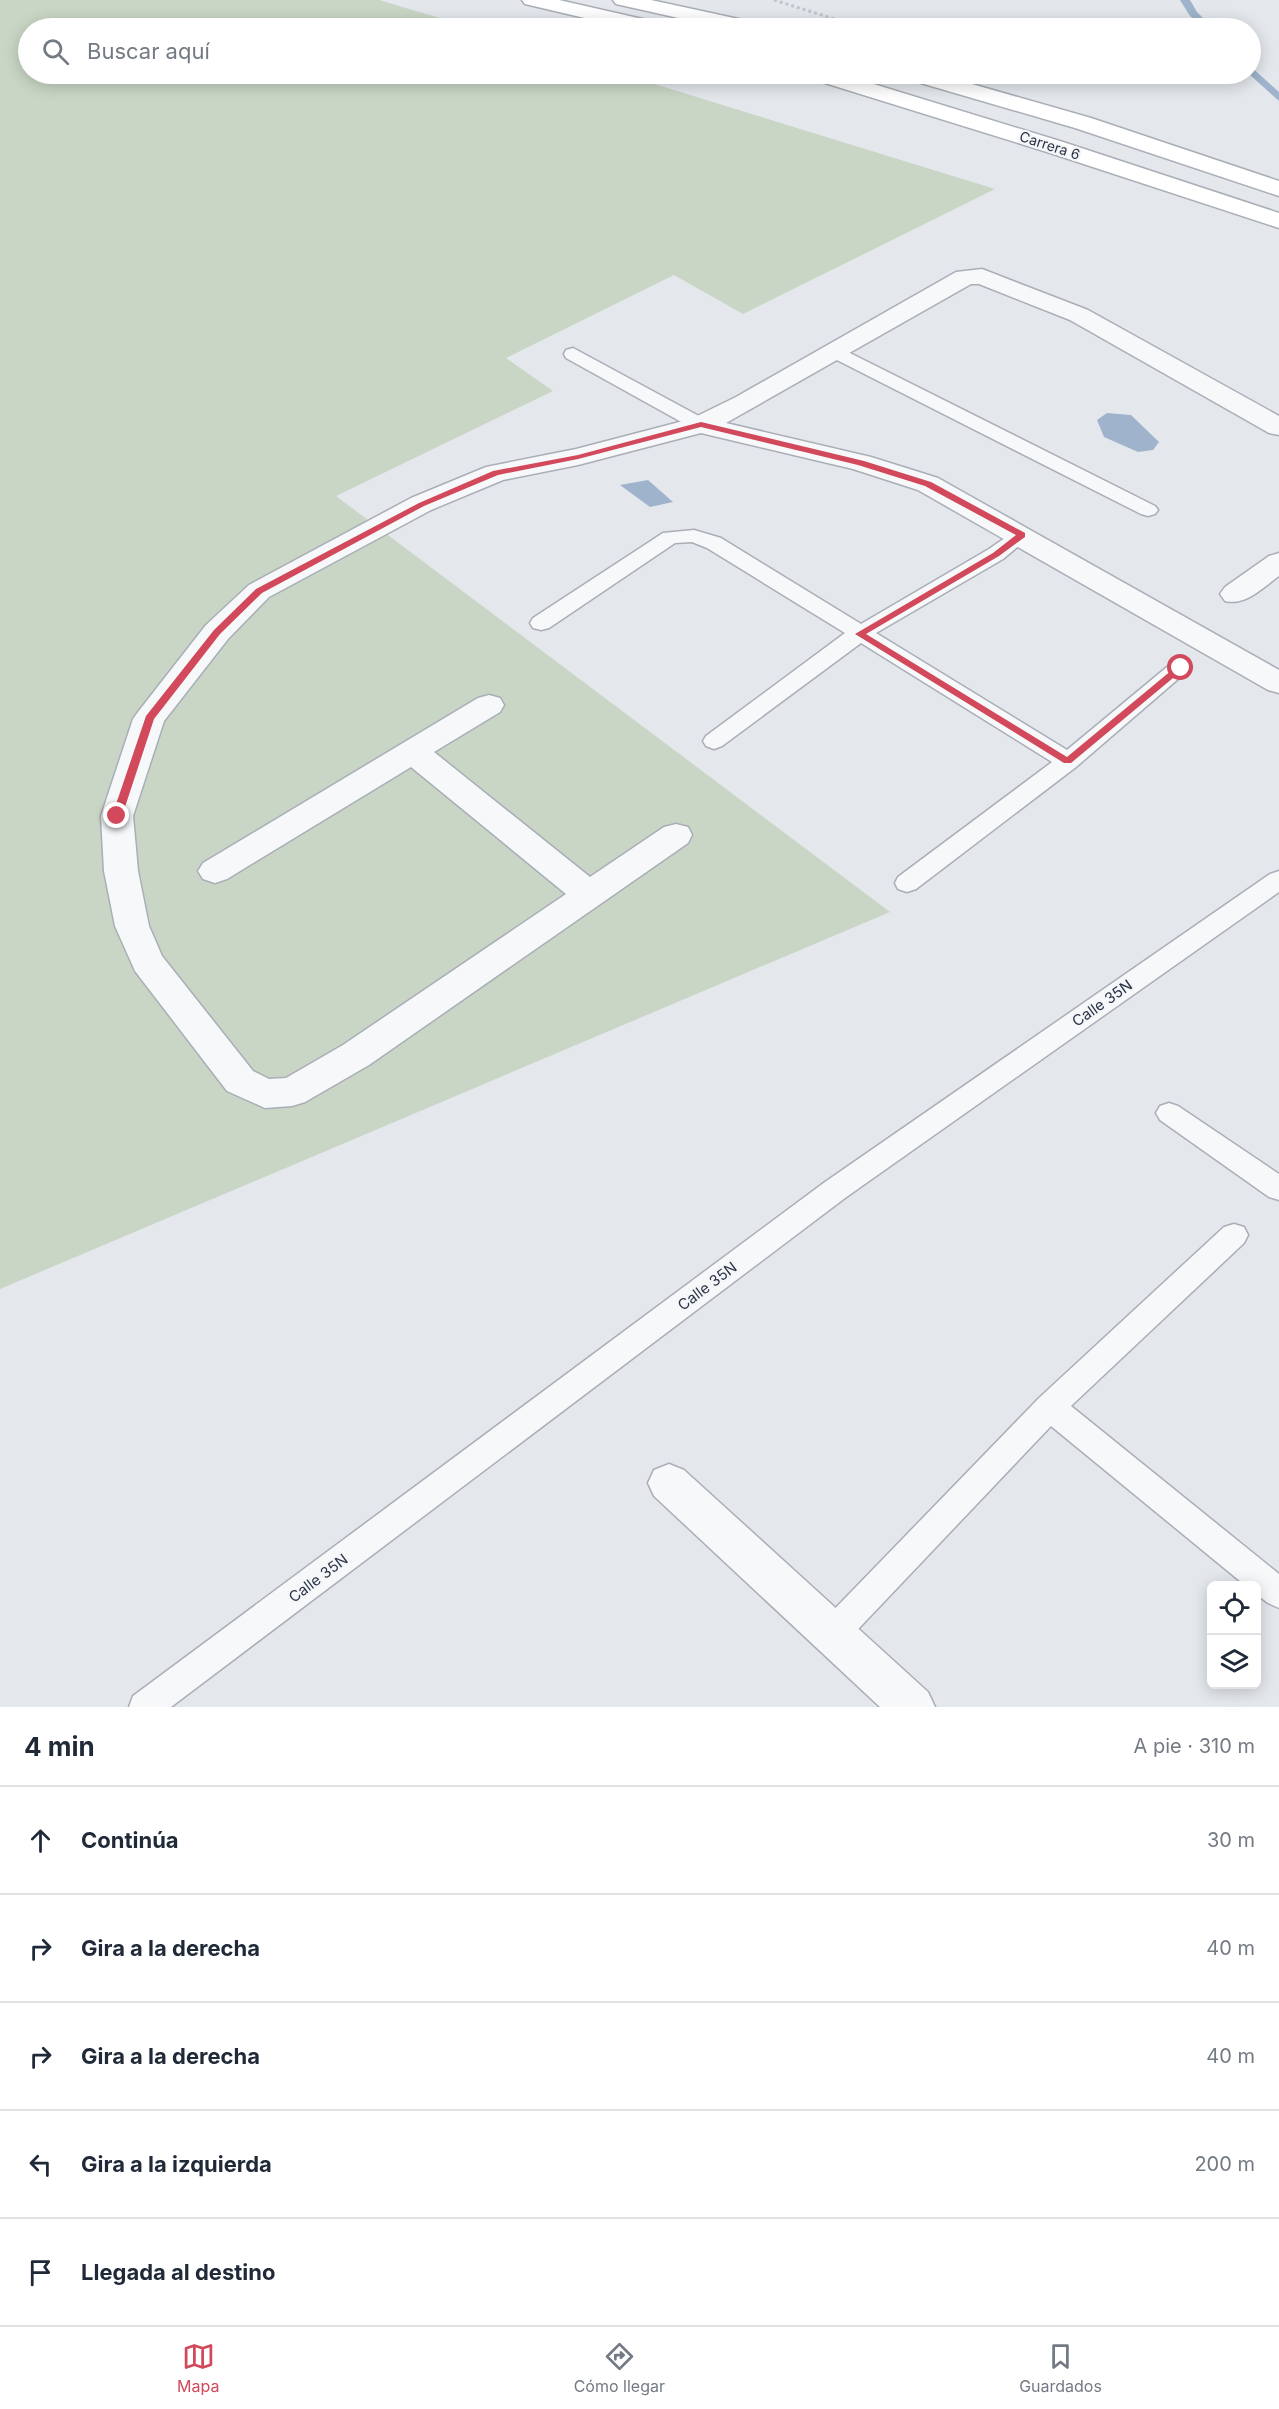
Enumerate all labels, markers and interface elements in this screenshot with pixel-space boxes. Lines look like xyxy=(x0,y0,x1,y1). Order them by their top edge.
search box xyxy=(18,18,1261,84)
icon: search xyxy=(39,35,72,68)
text: Buscar aquí xyxy=(87,38,210,64)
street label: Carrera 6 xyxy=(1018,127,1082,163)
route start xyxy=(1167,654,1193,680)
route end xyxy=(103,802,129,828)
street label: Calle 35N xyxy=(1068,975,1136,1031)
street label: Calle 35N xyxy=(674,1258,740,1314)
street label: Calle 35N xyxy=(285,1550,351,1606)
map controls xyxy=(1207,1581,1261,1689)
button: locate xyxy=(1207,1581,1261,1635)
button: layers xyxy=(1207,1635,1261,1689)
text: 4 min xyxy=(24,1731,95,1762)
text: A pie · 310 m xyxy=(1134,1734,1255,1758)
icon: ahead xyxy=(24,1824,57,1857)
text: Continúa xyxy=(81,1827,179,1853)
text: 30 m xyxy=(1207,1828,1255,1852)
icon: right xyxy=(24,1932,57,1965)
text: Gira a la derecha xyxy=(81,1935,260,1961)
text: 40 m xyxy=(1206,1936,1255,1960)
icon: right xyxy=(24,2040,57,2073)
text: Gira a la derecha xyxy=(81,2043,260,2069)
text: 40 m xyxy=(1206,2044,1255,2068)
icon: left xyxy=(24,2148,57,2181)
text: Gira a la izquierda xyxy=(81,2151,272,2177)
text: 200 m xyxy=(1194,2152,1255,2176)
icon: arrive xyxy=(24,2256,57,2289)
text: Llegada al destino xyxy=(81,2259,275,2285)
tab: Mapa xyxy=(177,2340,219,2396)
tab: Cómo llegar xyxy=(574,2340,665,2396)
tab: Guardados xyxy=(1019,2340,1102,2396)

